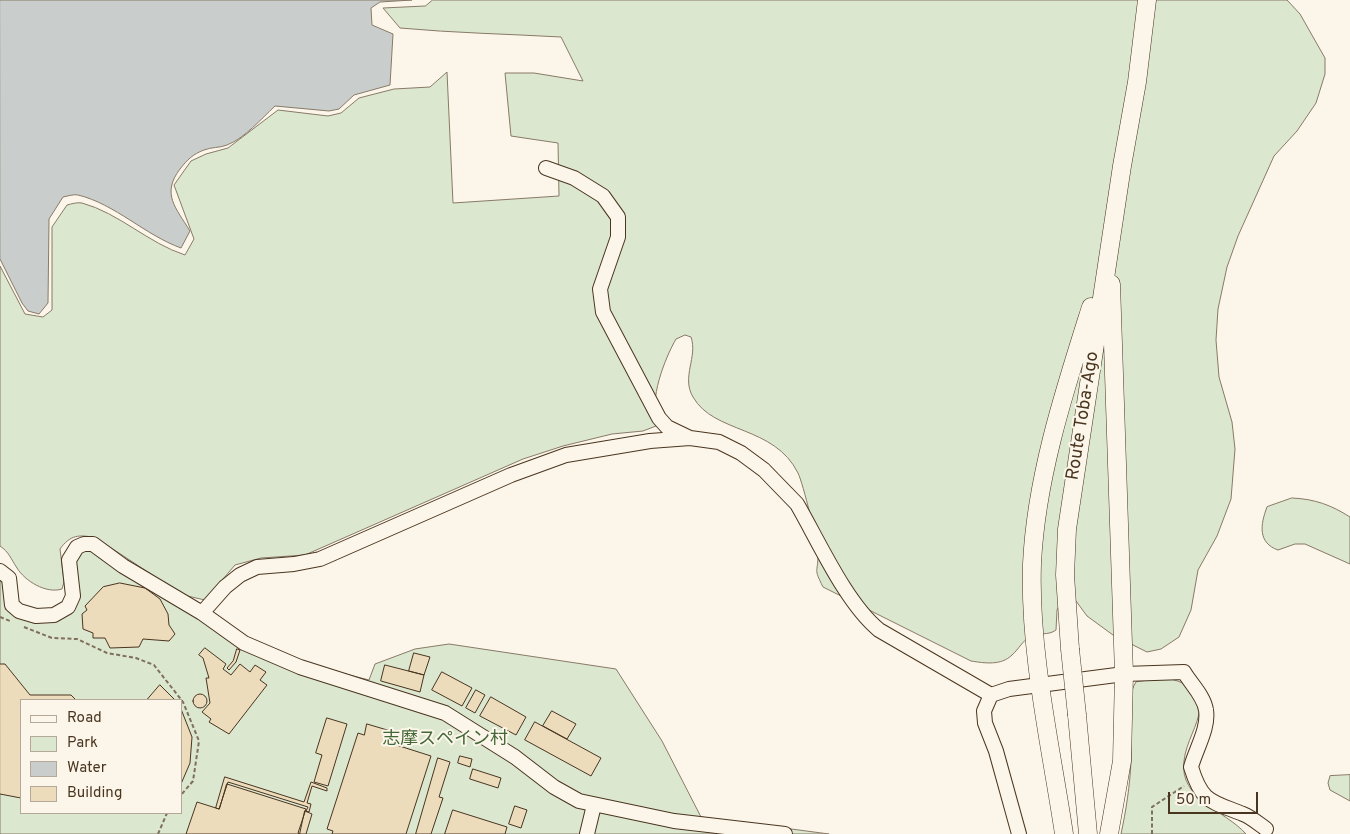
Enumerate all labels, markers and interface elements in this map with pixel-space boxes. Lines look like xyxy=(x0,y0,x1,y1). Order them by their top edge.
street label: Route Toba-Ago xyxy=(1063,350,1105,482)
legend xyxy=(20,699,182,814)
text: Road xyxy=(67,709,102,728)
park label: 志摩スペイン村 xyxy=(382,729,508,751)
text: Park xyxy=(67,734,98,753)
text: Water xyxy=(67,759,106,778)
scale bar xyxy=(1170,782,1260,814)
text: Building xyxy=(67,784,122,803)
text: 50 m xyxy=(1176,791,1211,810)

